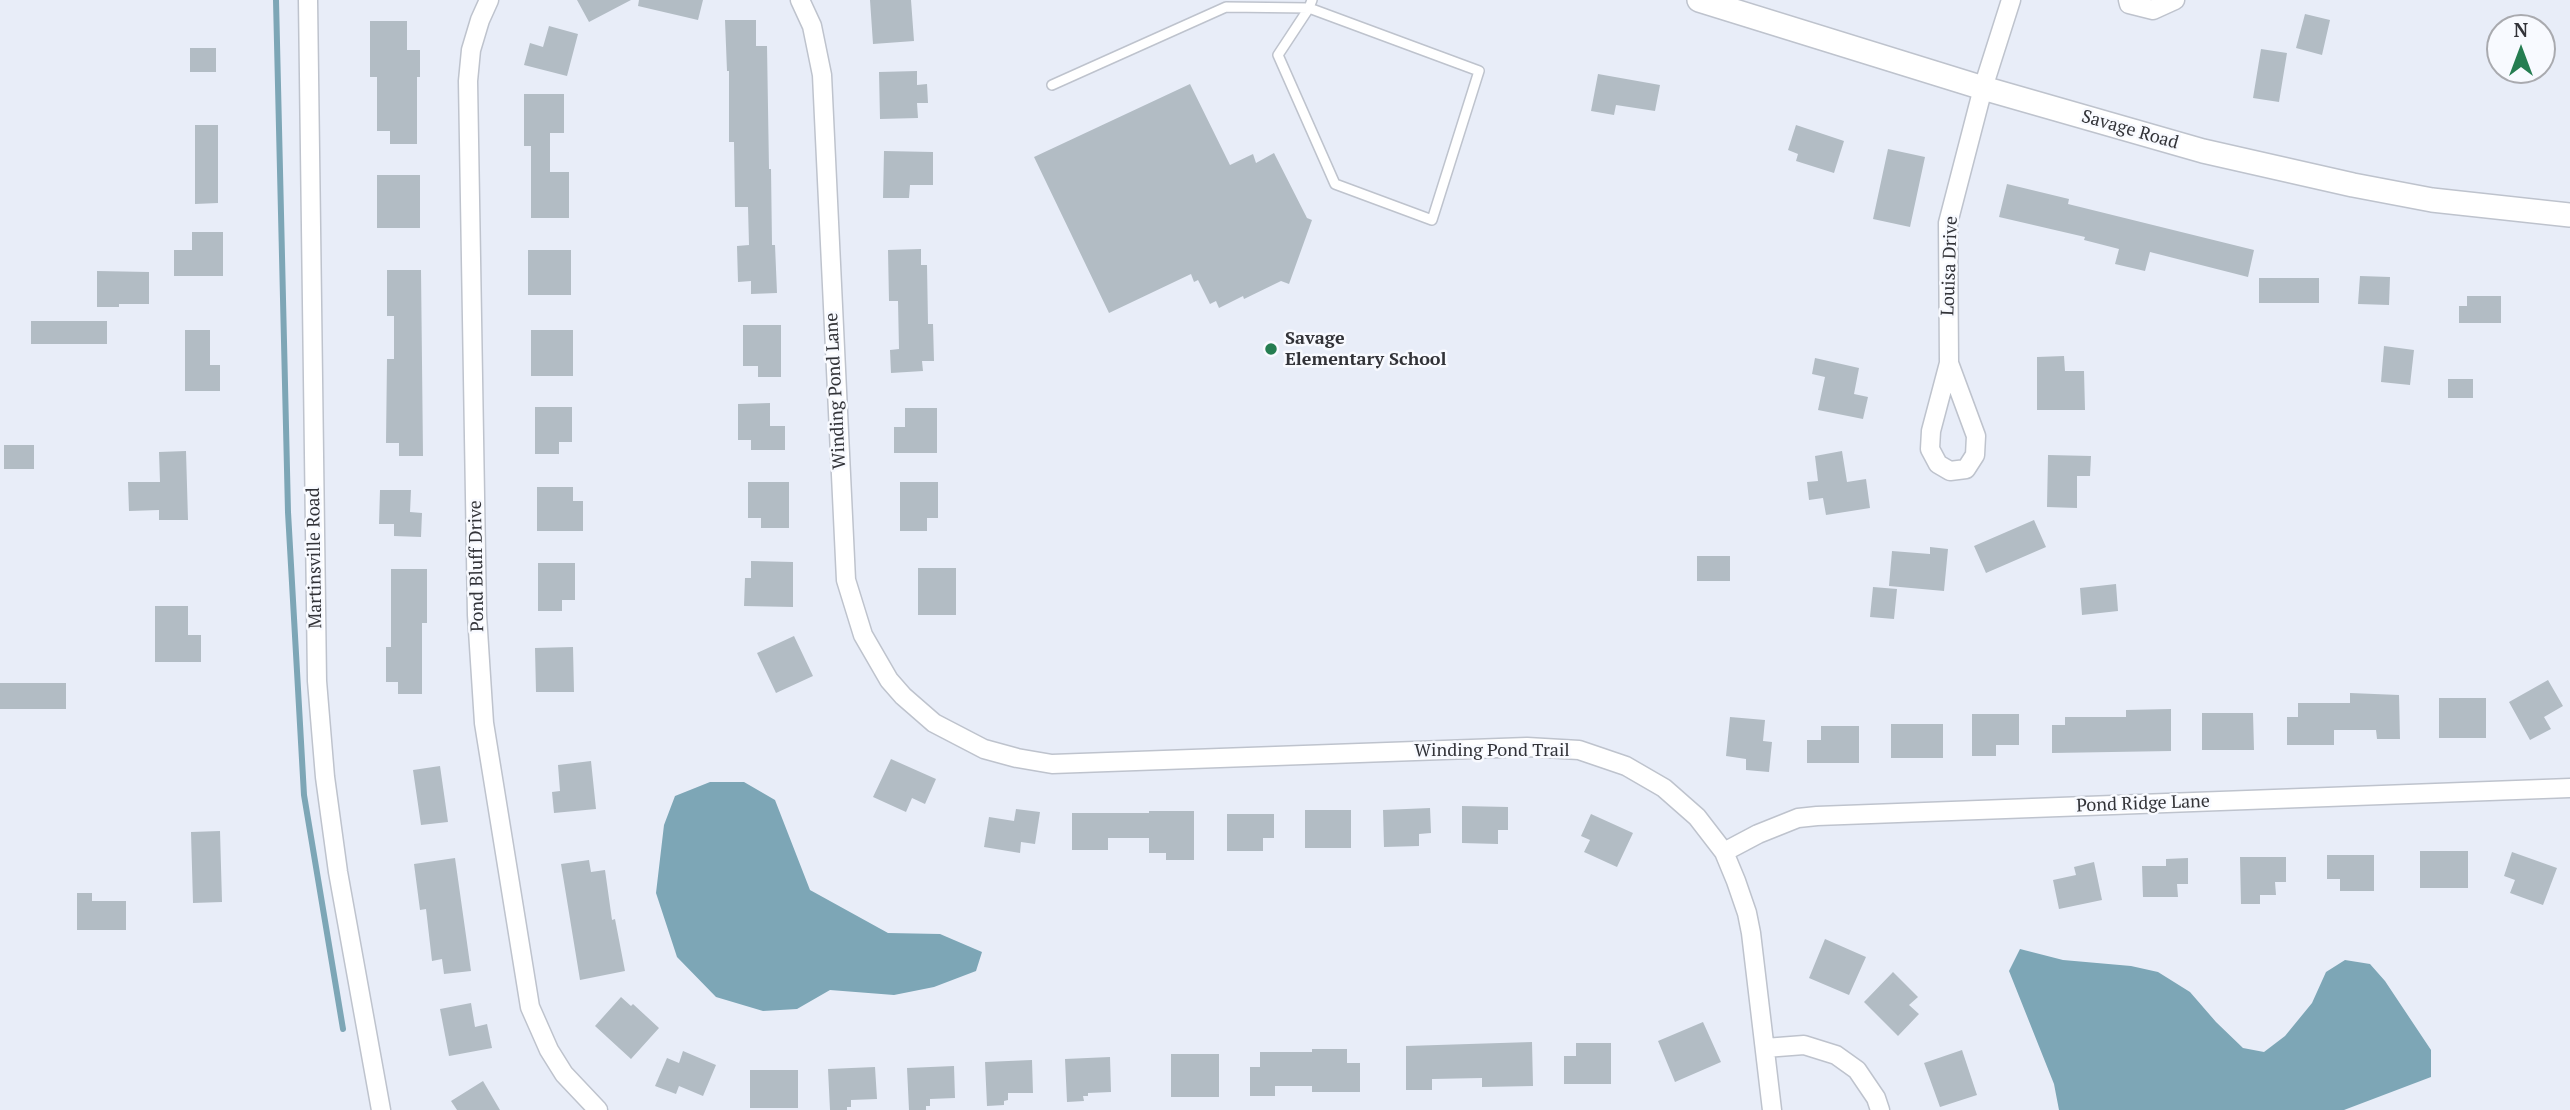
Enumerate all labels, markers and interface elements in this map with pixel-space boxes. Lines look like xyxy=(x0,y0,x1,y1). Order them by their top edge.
north arrow xyxy=(2486,14,2556,84)
text: N xyxy=(2514,17,2528,42)
street label: Savage Road xyxy=(2079,106,2181,154)
street label: Louisa Drive xyxy=(1937,216,1963,316)
street label: Winding Pond Lane xyxy=(821,312,851,470)
place label: Savage Elementary School xyxy=(1285,328,1447,370)
marker: Savage Elementary School xyxy=(1263,341,1279,357)
street label: Martinsville Road xyxy=(303,487,327,629)
street label: Pond Bluff Drive xyxy=(465,500,489,632)
street label: Winding Pond Trail xyxy=(1414,740,1570,762)
street label: Pond Ridge Lane xyxy=(2076,791,2210,817)

